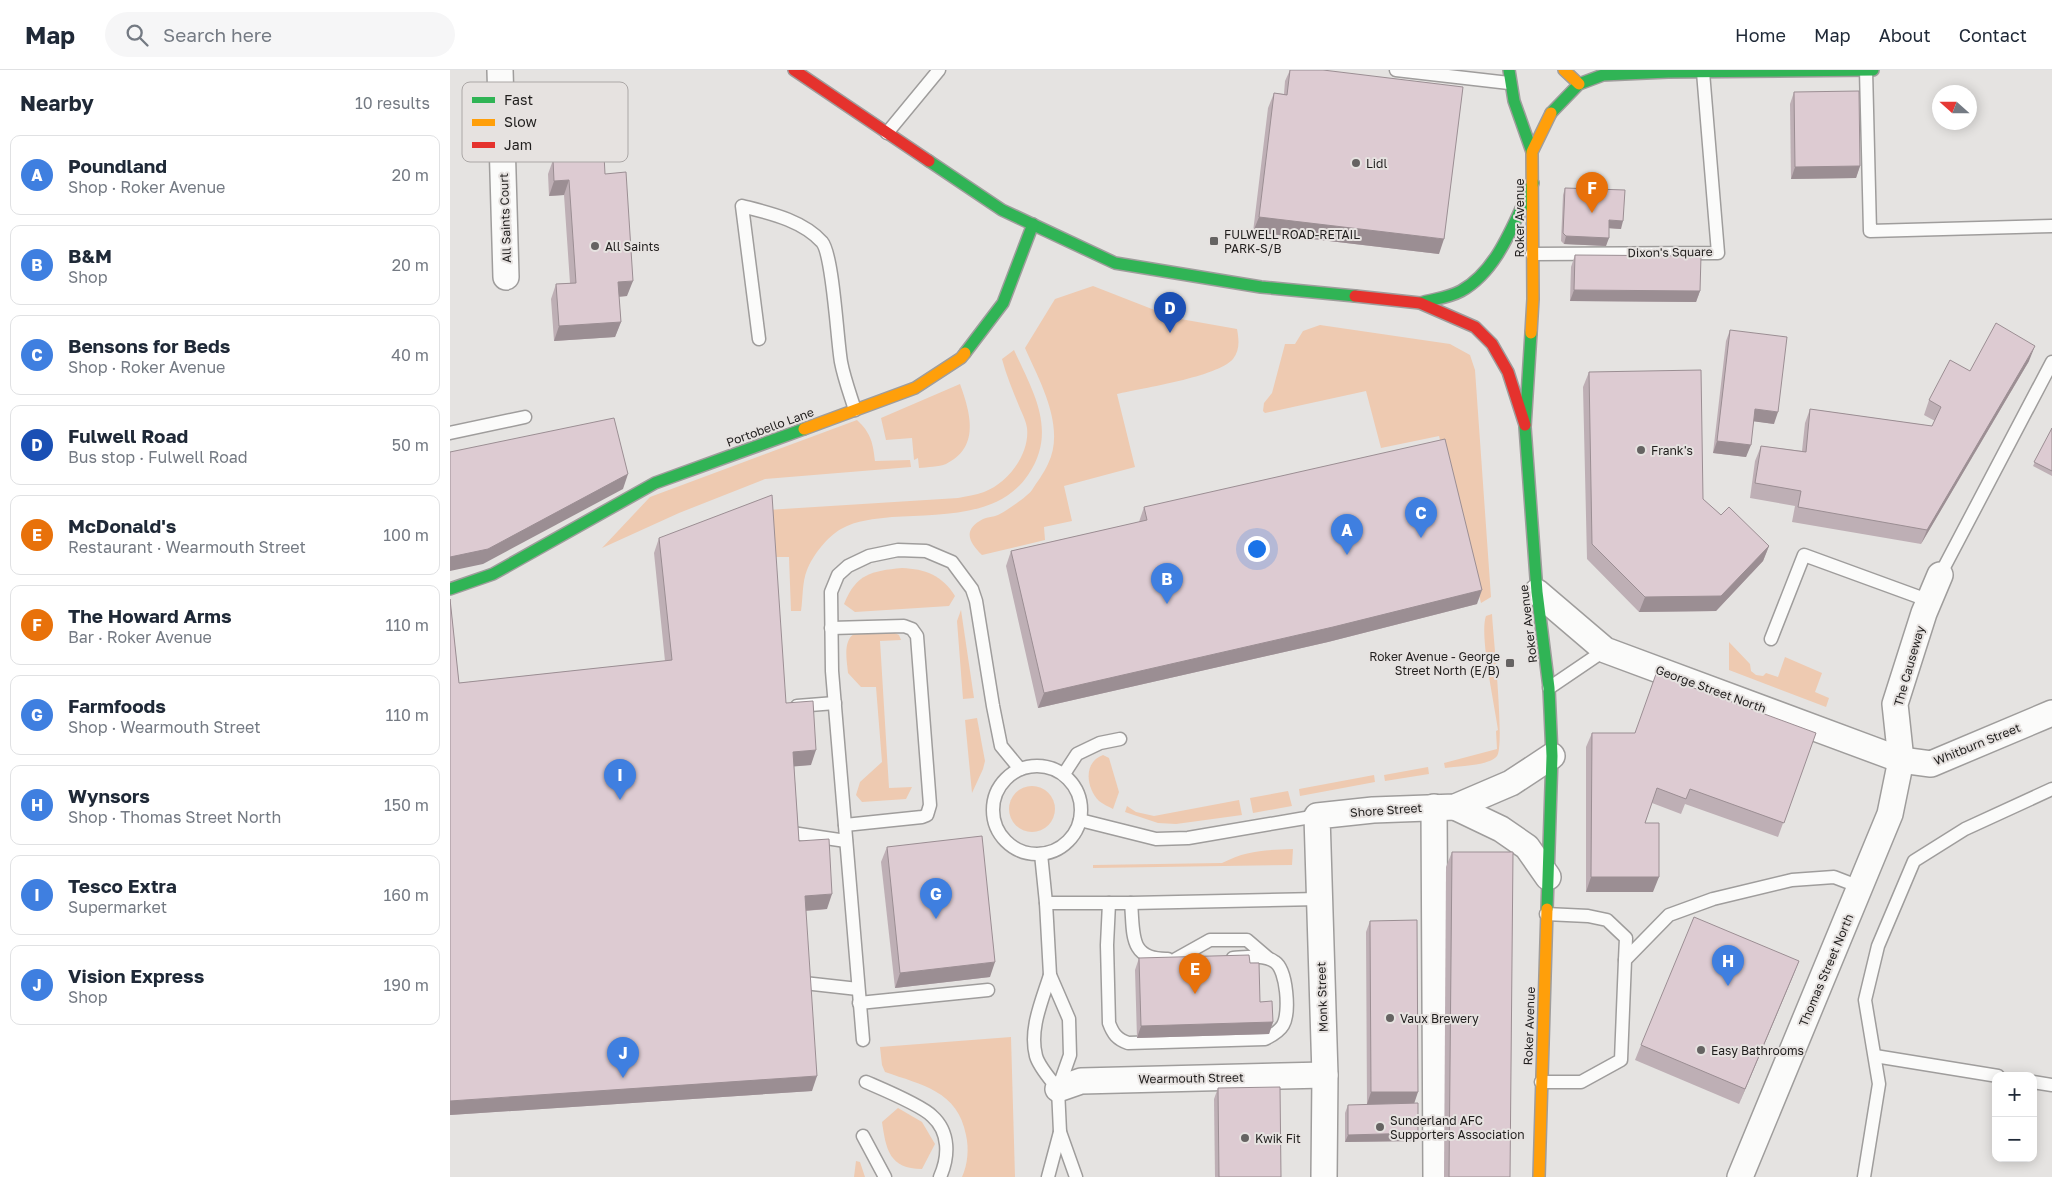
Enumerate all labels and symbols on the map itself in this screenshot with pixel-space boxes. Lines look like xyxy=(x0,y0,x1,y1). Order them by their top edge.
legend xyxy=(462,82,628,162)
north arrow xyxy=(1932,85,1977,130)
text: Fast xyxy=(504,91,533,108)
text: Slow xyxy=(504,113,537,130)
text: Jam xyxy=(504,136,532,153)
place label: Lidl xyxy=(1366,156,1387,171)
marker: Lidl xyxy=(1350,157,1362,169)
pin: F xyxy=(1576,172,1608,213)
street label: All Saints Court xyxy=(496,173,514,263)
street label: Roker Avenue xyxy=(1512,179,1527,257)
place label: FULWELL ROAD-RETAIL PARK-S/B xyxy=(1224,227,1360,256)
marker: FULWELL ROAD-RETAIL PARK-S/B xyxy=(1208,235,1220,247)
place label: All Saints xyxy=(605,239,660,254)
marker: All Saints xyxy=(589,240,601,252)
street label: Dixon's Square xyxy=(1627,244,1713,260)
pin: D xyxy=(1154,292,1186,333)
street label: Portobello Lane xyxy=(724,404,816,450)
place label: Frank's xyxy=(1651,443,1693,458)
marker: Frank's xyxy=(1635,444,1647,456)
pin: C xyxy=(1405,497,1437,538)
pin: A xyxy=(1331,514,1363,555)
your location xyxy=(1244,536,1270,562)
pin: B xyxy=(1151,563,1183,604)
street label: Roker Avenue xyxy=(1516,584,1540,664)
street label: The Causeway xyxy=(1890,624,1928,708)
place label: Roker Avenue - George Street North (E/B) xyxy=(1369,649,1500,678)
marker: Roker Avenue - George Street North (E/B) xyxy=(1504,657,1516,669)
street label: George Street North xyxy=(1654,662,1768,716)
street label: Whitburn Street xyxy=(1931,720,2023,768)
pin: I xyxy=(604,759,636,800)
street label: Shore Street xyxy=(1349,800,1423,820)
pin: G xyxy=(920,878,952,919)
street label: Thomas Street North xyxy=(1796,912,1856,1028)
pin: H xyxy=(1712,945,1744,986)
pin: E xyxy=(1179,953,1211,994)
street label: Monk Street xyxy=(1313,961,1331,1032)
street label: Roker Avenue xyxy=(1520,986,1538,1066)
place label: Vaux Brewery xyxy=(1400,1011,1479,1026)
marker: Vaux Brewery xyxy=(1384,1012,1396,1024)
pin: J xyxy=(607,1037,639,1078)
place label: Easy Bathrooms xyxy=(1711,1043,1804,1058)
marker: Easy Bathrooms xyxy=(1695,1044,1707,1056)
street label: Wearmouth Street xyxy=(1138,1070,1244,1086)
place label: Sunderland AFC Supporters Association xyxy=(1390,1113,1525,1142)
marker: Sunderland AFC Supporters Association xyxy=(1374,1121,1386,1133)
place label: Kwik Fit xyxy=(1255,1131,1301,1146)
marker: Kwik Fit xyxy=(1239,1132,1251,1144)

